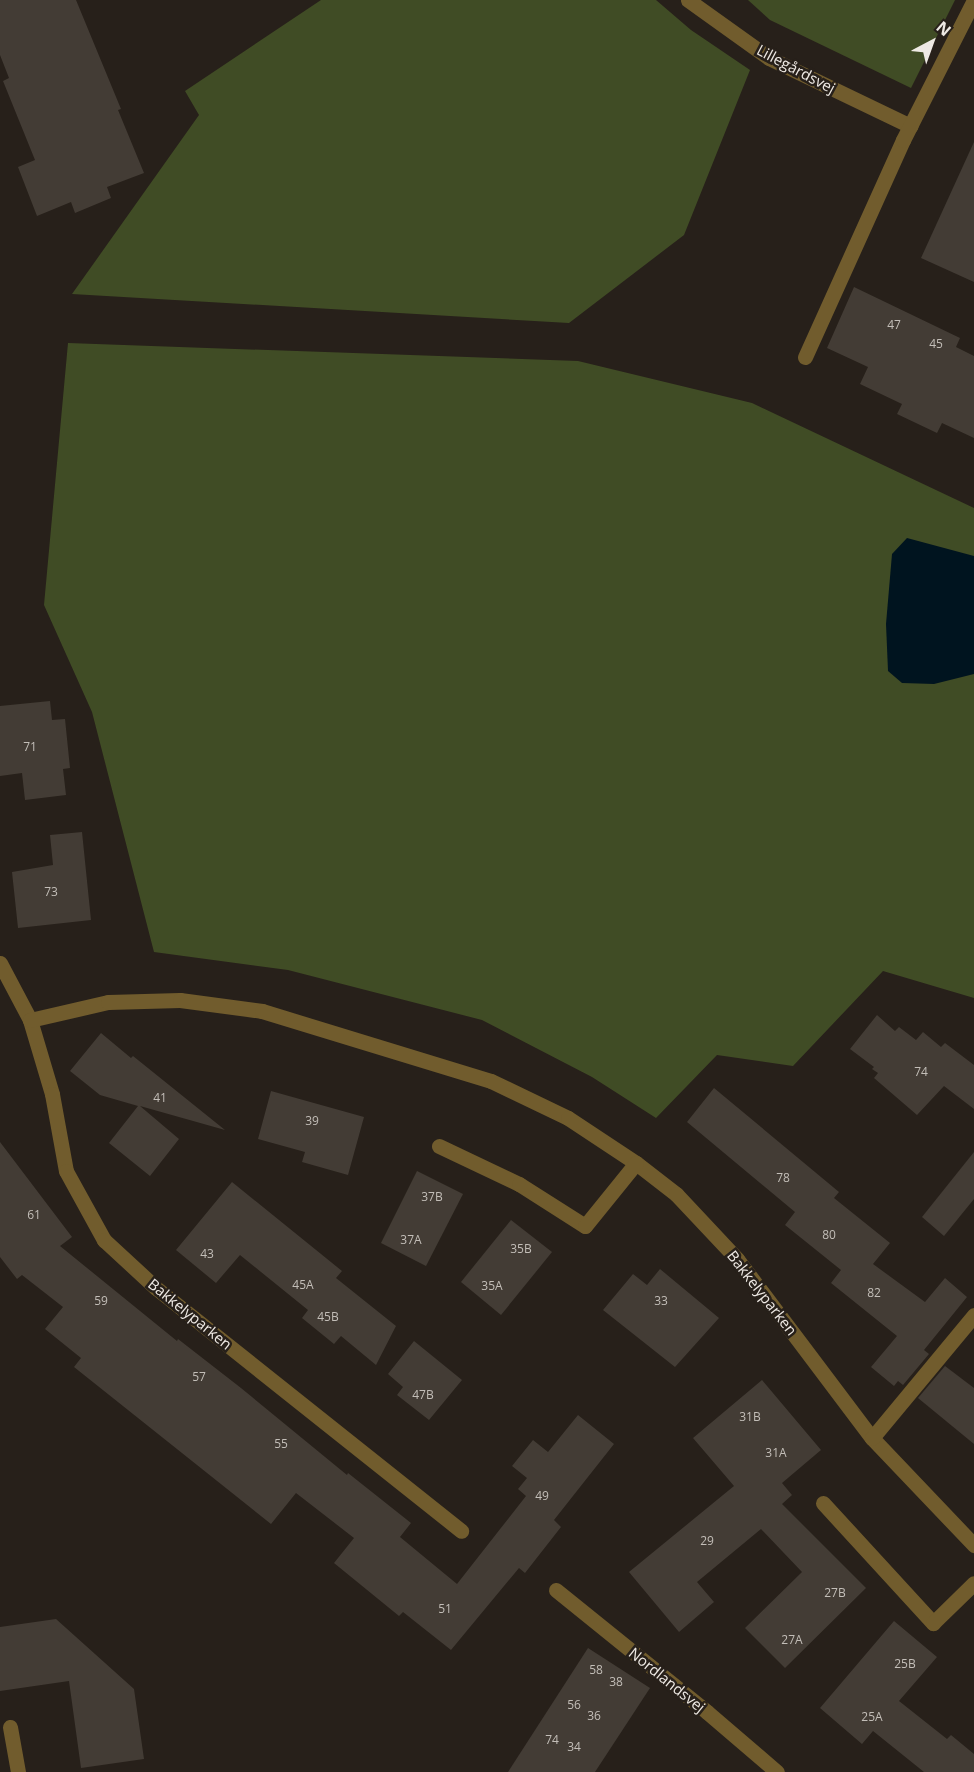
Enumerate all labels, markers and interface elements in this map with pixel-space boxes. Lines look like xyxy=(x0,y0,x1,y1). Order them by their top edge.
north arrow xyxy=(902,12,962,72)
text: N xyxy=(932,16,956,41)
street label: Lillegårdsvej xyxy=(754,41,838,97)
house number: 47 xyxy=(887,318,901,332)
house number: 45 xyxy=(929,337,943,351)
house number: 71 xyxy=(23,740,37,754)
house number: 73 xyxy=(44,885,58,899)
house number: 74 xyxy=(914,1065,928,1079)
house number: 41 xyxy=(153,1091,167,1105)
house number: 39 xyxy=(305,1114,319,1128)
house number: 78 xyxy=(776,1171,790,1185)
house number: 37B xyxy=(421,1190,443,1204)
house number: 61 xyxy=(27,1208,41,1222)
house number: 80 xyxy=(822,1228,836,1242)
house number: 37A xyxy=(400,1233,422,1247)
house number: 35B xyxy=(510,1242,532,1256)
house number: 43 xyxy=(200,1247,214,1261)
street label: Bakkelyparken xyxy=(723,1247,801,1339)
street label: Bakkelyparken xyxy=(144,1275,236,1353)
house number: 45A xyxy=(292,1278,314,1292)
house number: 35A xyxy=(481,1279,503,1293)
house number: 82 xyxy=(867,1286,881,1300)
house number: 59 xyxy=(94,1294,108,1308)
house number: 33 xyxy=(654,1294,668,1308)
house number: 45B xyxy=(317,1310,339,1324)
house number: 57 xyxy=(192,1370,206,1384)
house number: 47B xyxy=(412,1388,434,1402)
house number: 31B xyxy=(739,1410,761,1424)
house number: 55 xyxy=(274,1437,288,1451)
house number: 31A xyxy=(765,1446,787,1460)
house number: 49 xyxy=(535,1489,549,1503)
house number: 29 xyxy=(700,1534,714,1548)
house number: 27B xyxy=(824,1586,846,1600)
house number: 51 xyxy=(438,1602,452,1616)
house number: 27A xyxy=(781,1633,803,1647)
street label: Nordlandsvej xyxy=(625,1644,709,1716)
house number: 25B xyxy=(894,1657,916,1671)
house number: 58 xyxy=(589,1663,603,1677)
house number: 38 xyxy=(609,1675,623,1689)
house number: 56 xyxy=(567,1698,581,1712)
house number: 36 xyxy=(587,1709,601,1723)
house number: 25A xyxy=(861,1710,883,1724)
house number: 74 xyxy=(545,1733,559,1747)
house number: 34 xyxy=(567,1740,581,1754)

